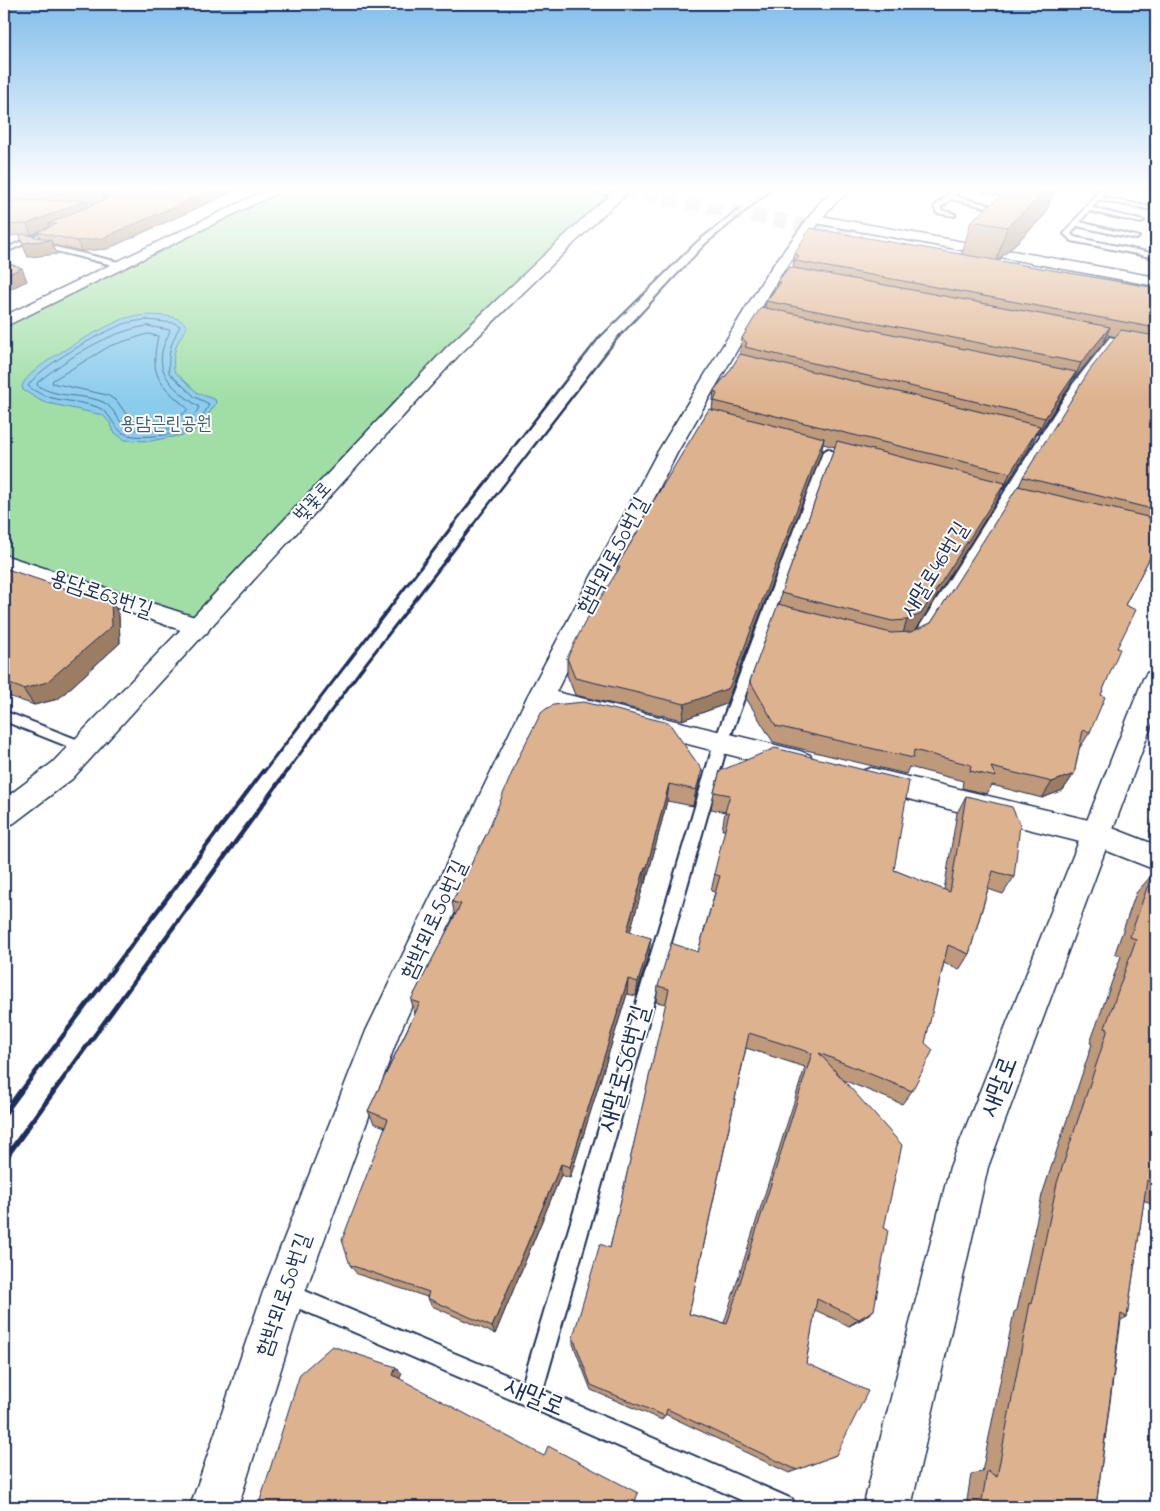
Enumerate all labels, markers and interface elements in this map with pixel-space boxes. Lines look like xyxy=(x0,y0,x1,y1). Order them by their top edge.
park label: 용담근린공원 xyxy=(120,411,212,438)
street label: 벚꽃로 xyxy=(287,476,339,528)
street label: 함박뫼로50번길 xyxy=(570,492,658,620)
street label: 새말로46번길 xyxy=(894,516,978,624)
street label: 용담로63번길 xyxy=(45,562,157,628)
street label: 함박뫼로50번길 xyxy=(393,855,477,985)
street label: 새말로56번길 xyxy=(589,1001,661,1137)
street label: 새말로 xyxy=(971,1051,1029,1123)
street label: 함박뫼로50번길 xyxy=(249,1229,321,1361)
street label: 새말로 xyxy=(498,1368,570,1428)

